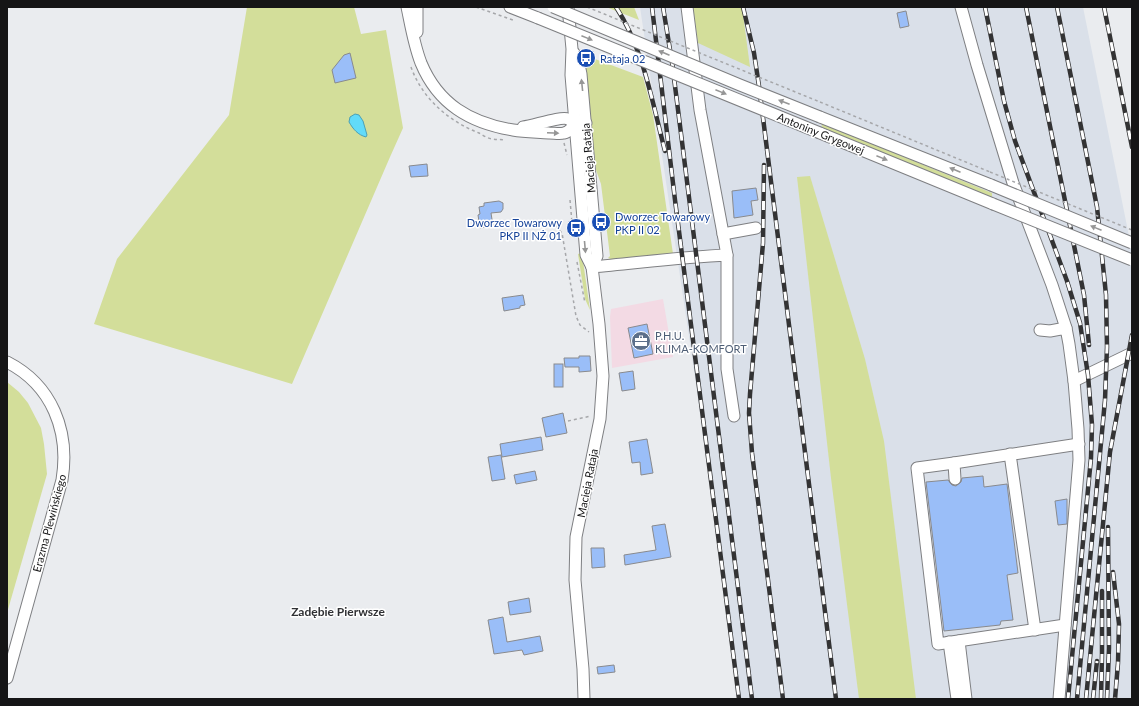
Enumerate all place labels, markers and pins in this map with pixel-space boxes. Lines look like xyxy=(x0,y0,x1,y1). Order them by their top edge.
bus stop icon: Rataja 02 xyxy=(575,47,597,69)
place label: Rataja 02 xyxy=(600,52,645,65)
place label: Dworzec Towarowy PKP II 02 xyxy=(615,210,711,236)
bus stop icon: Dworzec Towarowy PKP II 02 xyxy=(590,211,612,233)
place label: Dworzec Towarowy PKP II NŻ 01 xyxy=(467,216,562,242)
bus stop icon: Dworzec Towarowy PKP II NŻ 01 xyxy=(565,217,587,239)
place label: P.H.U. KLIMA-KOMFORT xyxy=(655,329,747,355)
office icon: P.H.U. KLIMA-KOMFORT xyxy=(630,330,652,352)

